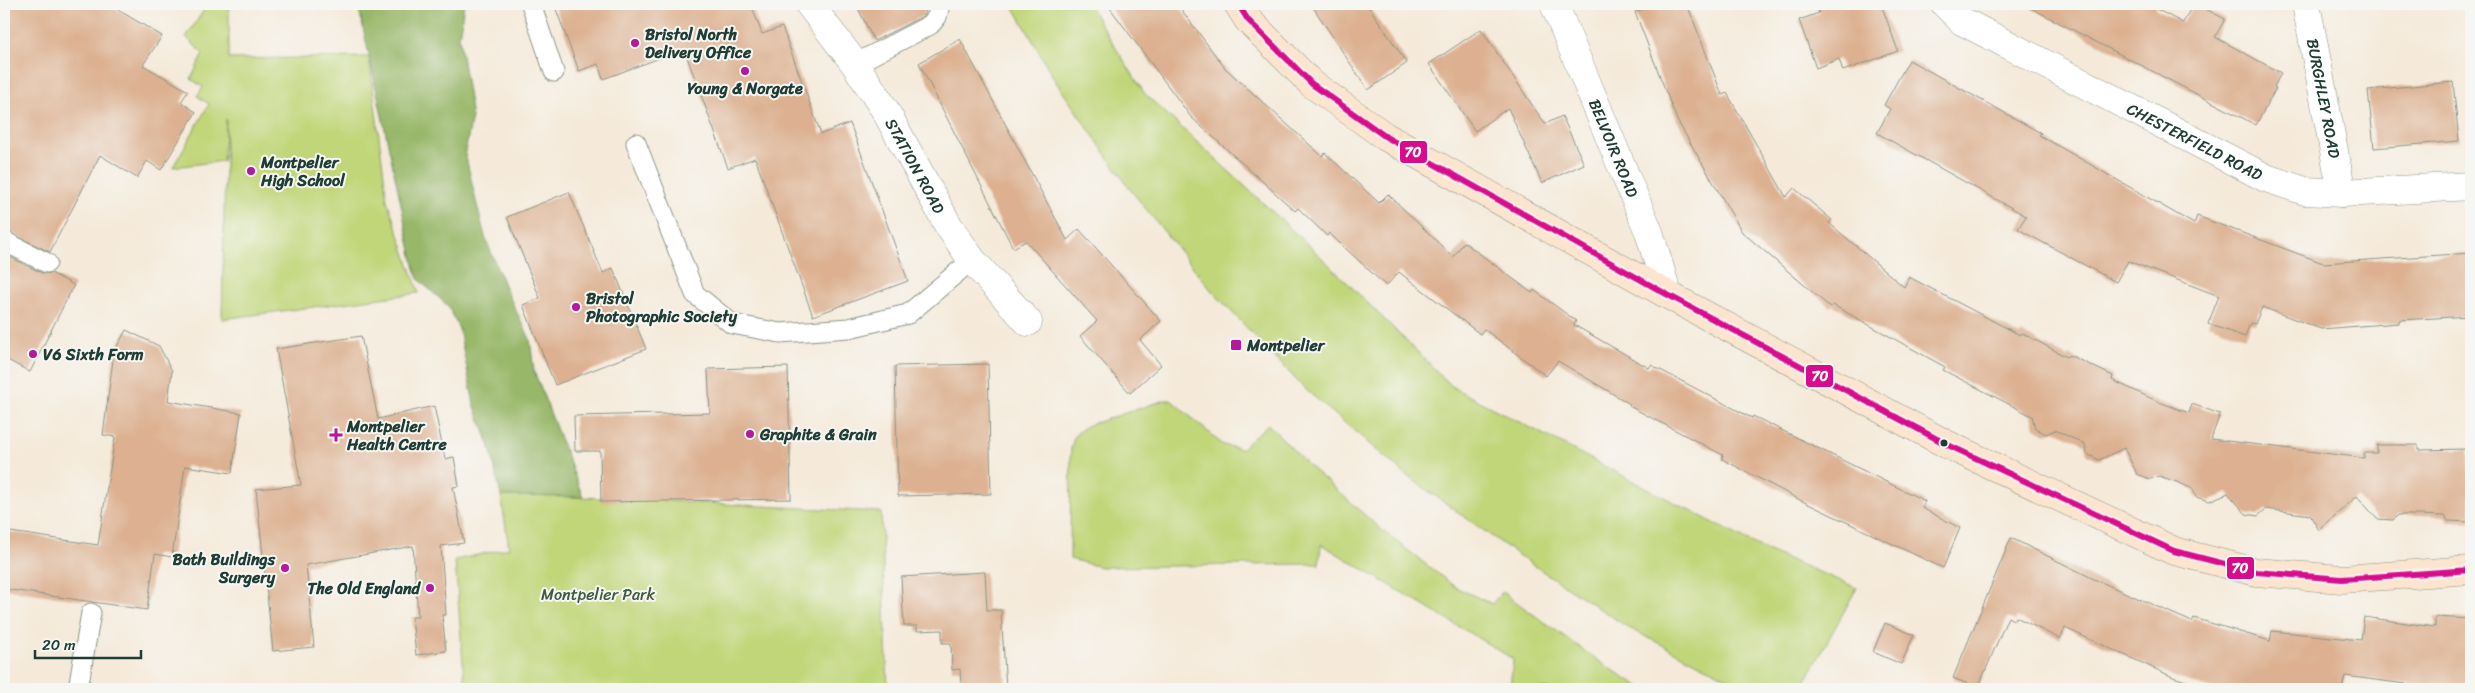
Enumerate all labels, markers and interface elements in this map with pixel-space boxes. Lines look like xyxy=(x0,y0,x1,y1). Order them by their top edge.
place label: Bristol North Delivery Office xyxy=(645,20,752,67)
street label: BURGHLEY ROAD xyxy=(2298,36,2350,161)
marker: Bristol North Delivery Office xyxy=(629,37,641,49)
marker: Young & Norgate xyxy=(739,65,751,77)
place label: Young & Norgate xyxy=(687,74,803,103)
street label: BELVOIR ROAD xyxy=(1581,94,1648,202)
street label: CHESTERFIELD ROAD xyxy=(2122,94,2268,189)
street label: STATION ROAD xyxy=(877,112,954,219)
line badge: 70 xyxy=(1399,140,1428,164)
text: 70 xyxy=(1405,140,1422,165)
place label: Montpelier High School xyxy=(260,148,346,195)
marker: Montpelier High School xyxy=(245,165,257,177)
place label: Bristol Photographic Society xyxy=(586,284,738,331)
marker: Bristol Photographic Society xyxy=(570,301,582,313)
place label: Montpelier xyxy=(1246,331,1326,360)
marker: Montpelier xyxy=(1229,338,1243,352)
place label: V6 Sixth Form xyxy=(43,340,144,369)
marker: V6 Sixth Form xyxy=(27,348,39,360)
line badge: 70 xyxy=(1805,364,1834,388)
text: 70 xyxy=(1812,364,1829,389)
place label: Montpelier Health Centre xyxy=(346,412,448,459)
place label: Graphite & Grain xyxy=(759,420,877,449)
marker: Montpelier Health Centre xyxy=(329,428,343,442)
marker: Graphite & Grain xyxy=(744,428,756,440)
unlabelled marker xyxy=(1939,438,1949,448)
place label: Bath Buildings Surgery xyxy=(173,545,276,592)
line badge: 70 xyxy=(2226,556,2255,580)
text: 70 xyxy=(2232,556,2249,581)
marker: Bath Buildings Surgery xyxy=(279,562,291,574)
place label: The Old England xyxy=(308,574,422,603)
park label: Montpelier Park xyxy=(541,580,656,609)
marker: The Old England xyxy=(424,582,436,594)
scale bar xyxy=(35,628,141,660)
text: 20 m xyxy=(42,632,76,658)

